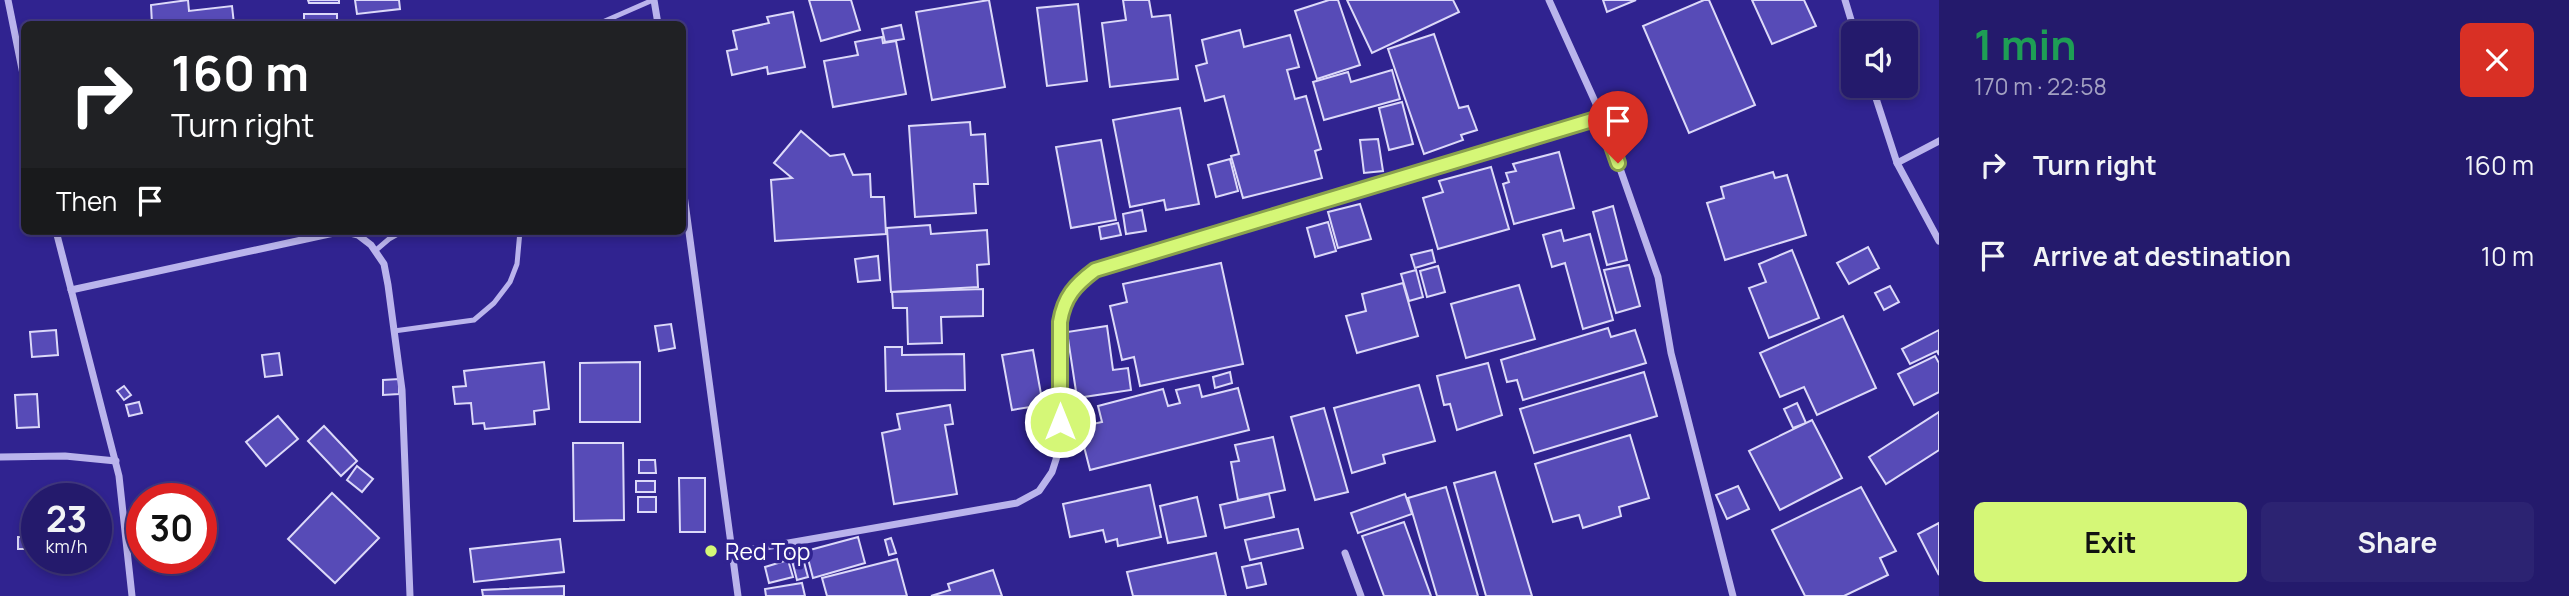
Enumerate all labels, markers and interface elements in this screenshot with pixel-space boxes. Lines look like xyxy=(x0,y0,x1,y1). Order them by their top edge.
text: 1 min xyxy=(1974,15,2077,73)
map controls xyxy=(1841,21,1918,98)
button: sound xyxy=(1841,21,1918,98)
button: close xyxy=(2460,23,2534,97)
text: 160 m xyxy=(171,39,309,106)
icon: right xyxy=(56,49,147,140)
text: 170 m · 22:58 xyxy=(1974,70,2107,102)
pin xyxy=(1588,91,1648,163)
icon: arrive xyxy=(1599,102,1637,140)
text: Turn right xyxy=(171,103,314,147)
icon: right xyxy=(1974,146,2012,184)
text: Turn right xyxy=(2033,147,2157,183)
text: 160 m xyxy=(2465,147,2534,183)
icon: arrive xyxy=(131,182,169,220)
text: Then xyxy=(56,183,117,219)
icon: arrive xyxy=(1974,237,2012,275)
text: Arrive at destination xyxy=(2033,238,2291,274)
text: 10 m xyxy=(2481,238,2534,274)
position arrow xyxy=(1023,385,1097,459)
speed limit sign: 30 xyxy=(126,483,217,574)
text: 23 xyxy=(46,495,87,543)
button: Exit xyxy=(1974,502,2247,582)
button: Share xyxy=(2261,502,2534,582)
text: km/h xyxy=(46,534,87,558)
place label: Red Top xyxy=(725,535,810,567)
marker: Red Top xyxy=(703,543,719,559)

